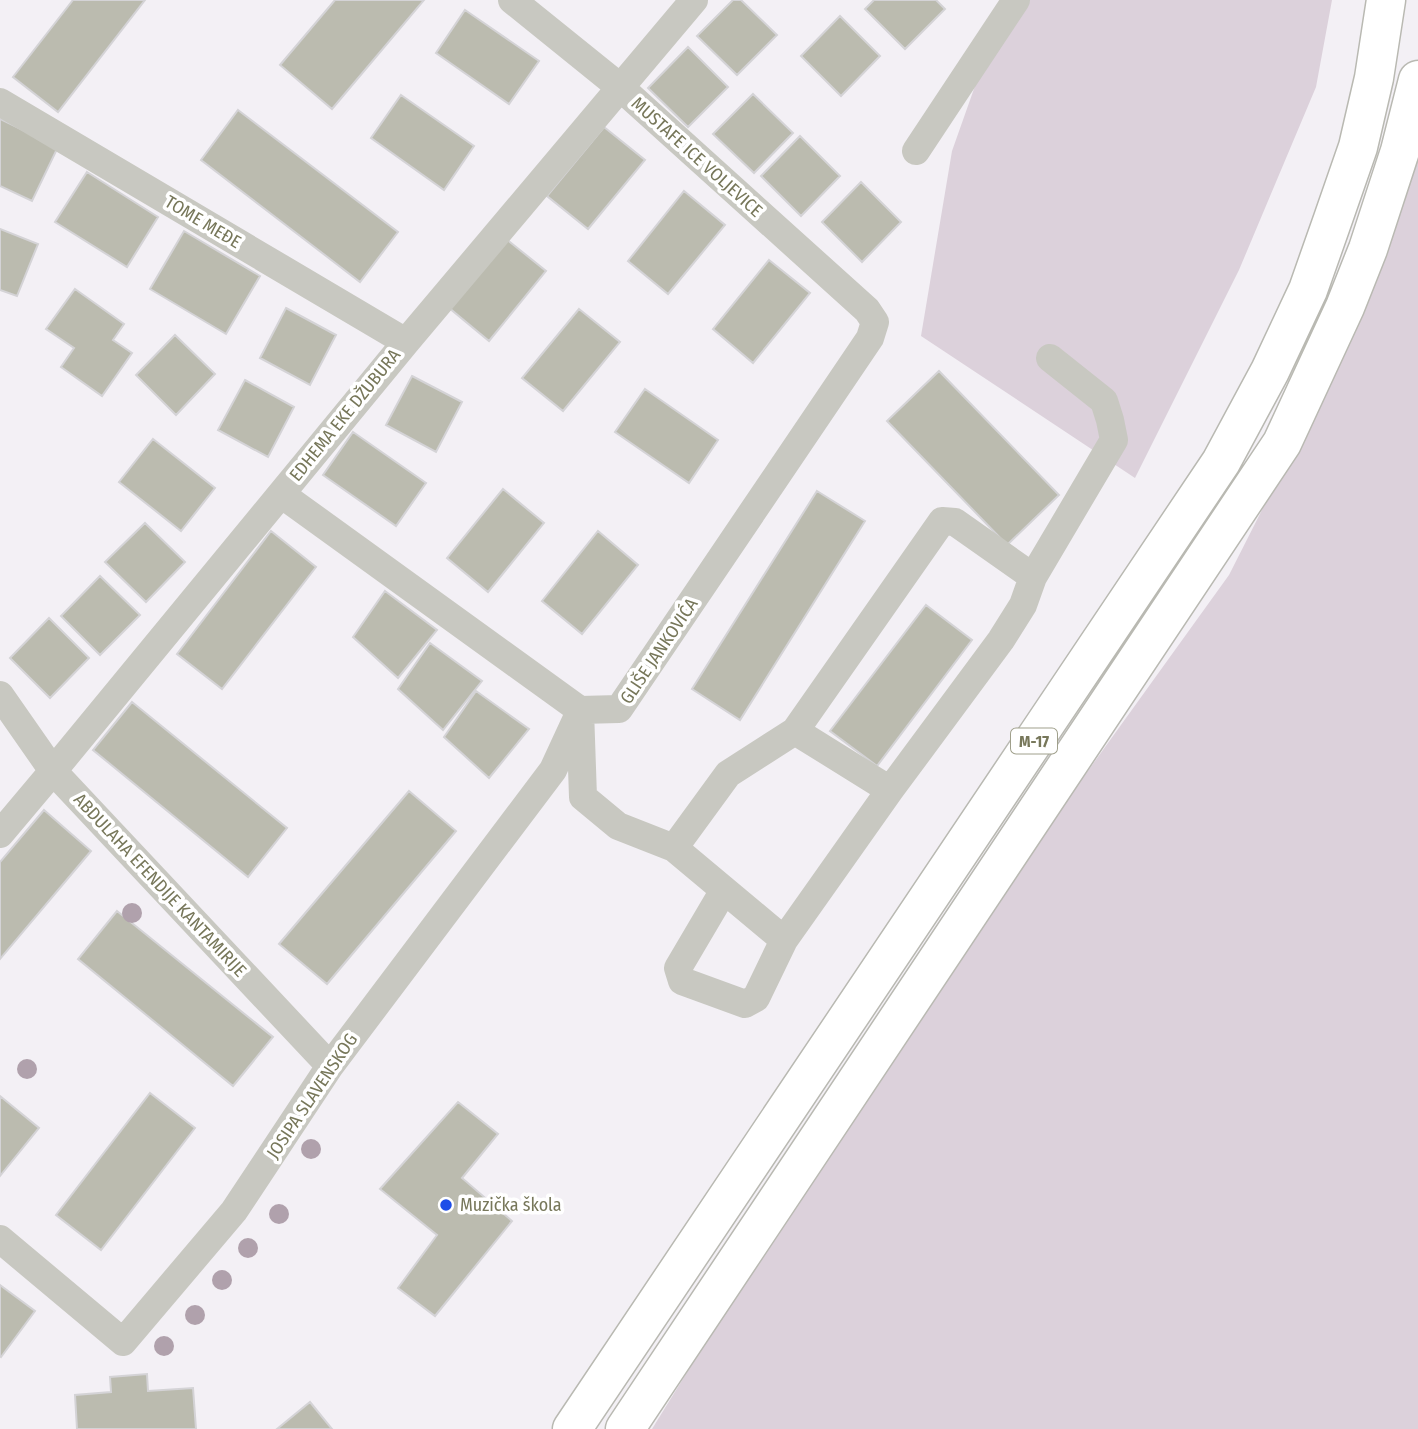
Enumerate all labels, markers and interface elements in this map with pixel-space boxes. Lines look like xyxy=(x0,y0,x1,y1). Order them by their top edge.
street label: MUSTAFE ICE VOLJEVICE xyxy=(627,92,767,222)
street label: TOME MEĐE xyxy=(161,191,245,253)
street label: EDHEMA EKE DŽUBURA xyxy=(285,344,405,486)
street label: GLIŠE JANKOVIĆA xyxy=(616,593,703,708)
road number: M-17 xyxy=(1011,728,1057,754)
street label: ABDULAHA EFENDIJE KANTAMIRIJE xyxy=(69,789,251,981)
street label: JOSIPA SLAVENSKOG xyxy=(262,1029,362,1163)
place label: Muzička škola xyxy=(460,1194,562,1216)
marker: Muzička škola xyxy=(438,1197,454,1213)

